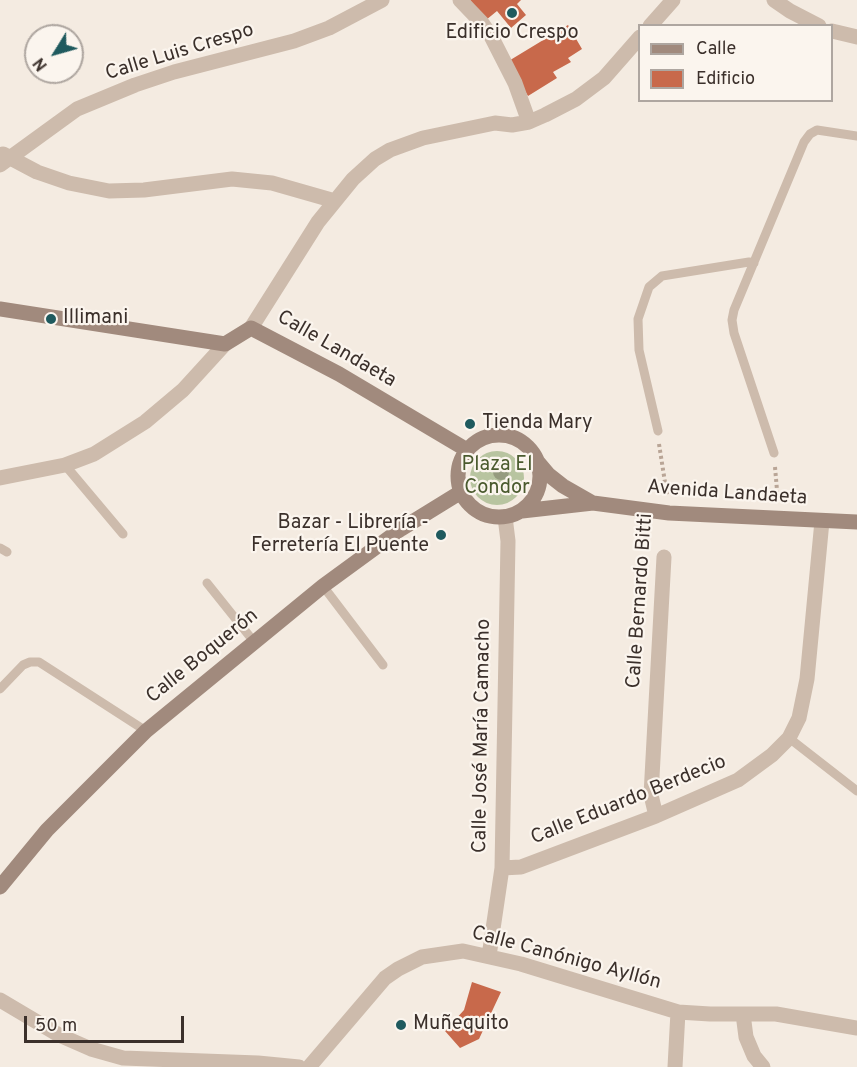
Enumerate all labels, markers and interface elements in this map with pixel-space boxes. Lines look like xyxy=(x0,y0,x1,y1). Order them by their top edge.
marker: Edificio Crespo xyxy=(505,6,519,20)
street label: Calle Luis Crespo xyxy=(103,19,257,87)
place label: Edificio Crespo xyxy=(445,22,579,46)
north arrow xyxy=(24,24,84,84)
legend xyxy=(638,24,833,102)
text: Calle xyxy=(696,38,736,61)
text: N xyxy=(30,53,53,74)
text: Edificio xyxy=(696,68,755,91)
street label: Calle Landaeta xyxy=(272,306,400,394)
place label: Illimani xyxy=(63,307,128,331)
marker: Illimani xyxy=(44,312,58,326)
place label: Tienda Mary xyxy=(482,412,593,436)
marker: Tienda Mary xyxy=(463,417,477,431)
park label: Plaza El Condor xyxy=(462,454,532,501)
street label: Avenida Landaeta xyxy=(646,476,808,512)
place label: Bazar - Librería - Ferretería El Puente xyxy=(251,512,429,559)
street label: Calle Bernardo Bitti xyxy=(623,513,659,689)
marker: Bazar - Librería - Ferretería El Puente xyxy=(434,528,448,542)
street label: Calle Boquerón xyxy=(142,604,264,710)
street label: Calle José María Camacho xyxy=(469,619,497,853)
street label: Calle Eduardo Berdecio xyxy=(528,751,730,851)
street label: Calle Canónigo Ayllón xyxy=(469,922,663,996)
scale bar xyxy=(27,1004,188,1042)
place label: Muñequito xyxy=(413,1013,509,1037)
text: 50 m xyxy=(35,1015,77,1038)
marker: Muñequito xyxy=(394,1018,408,1032)

